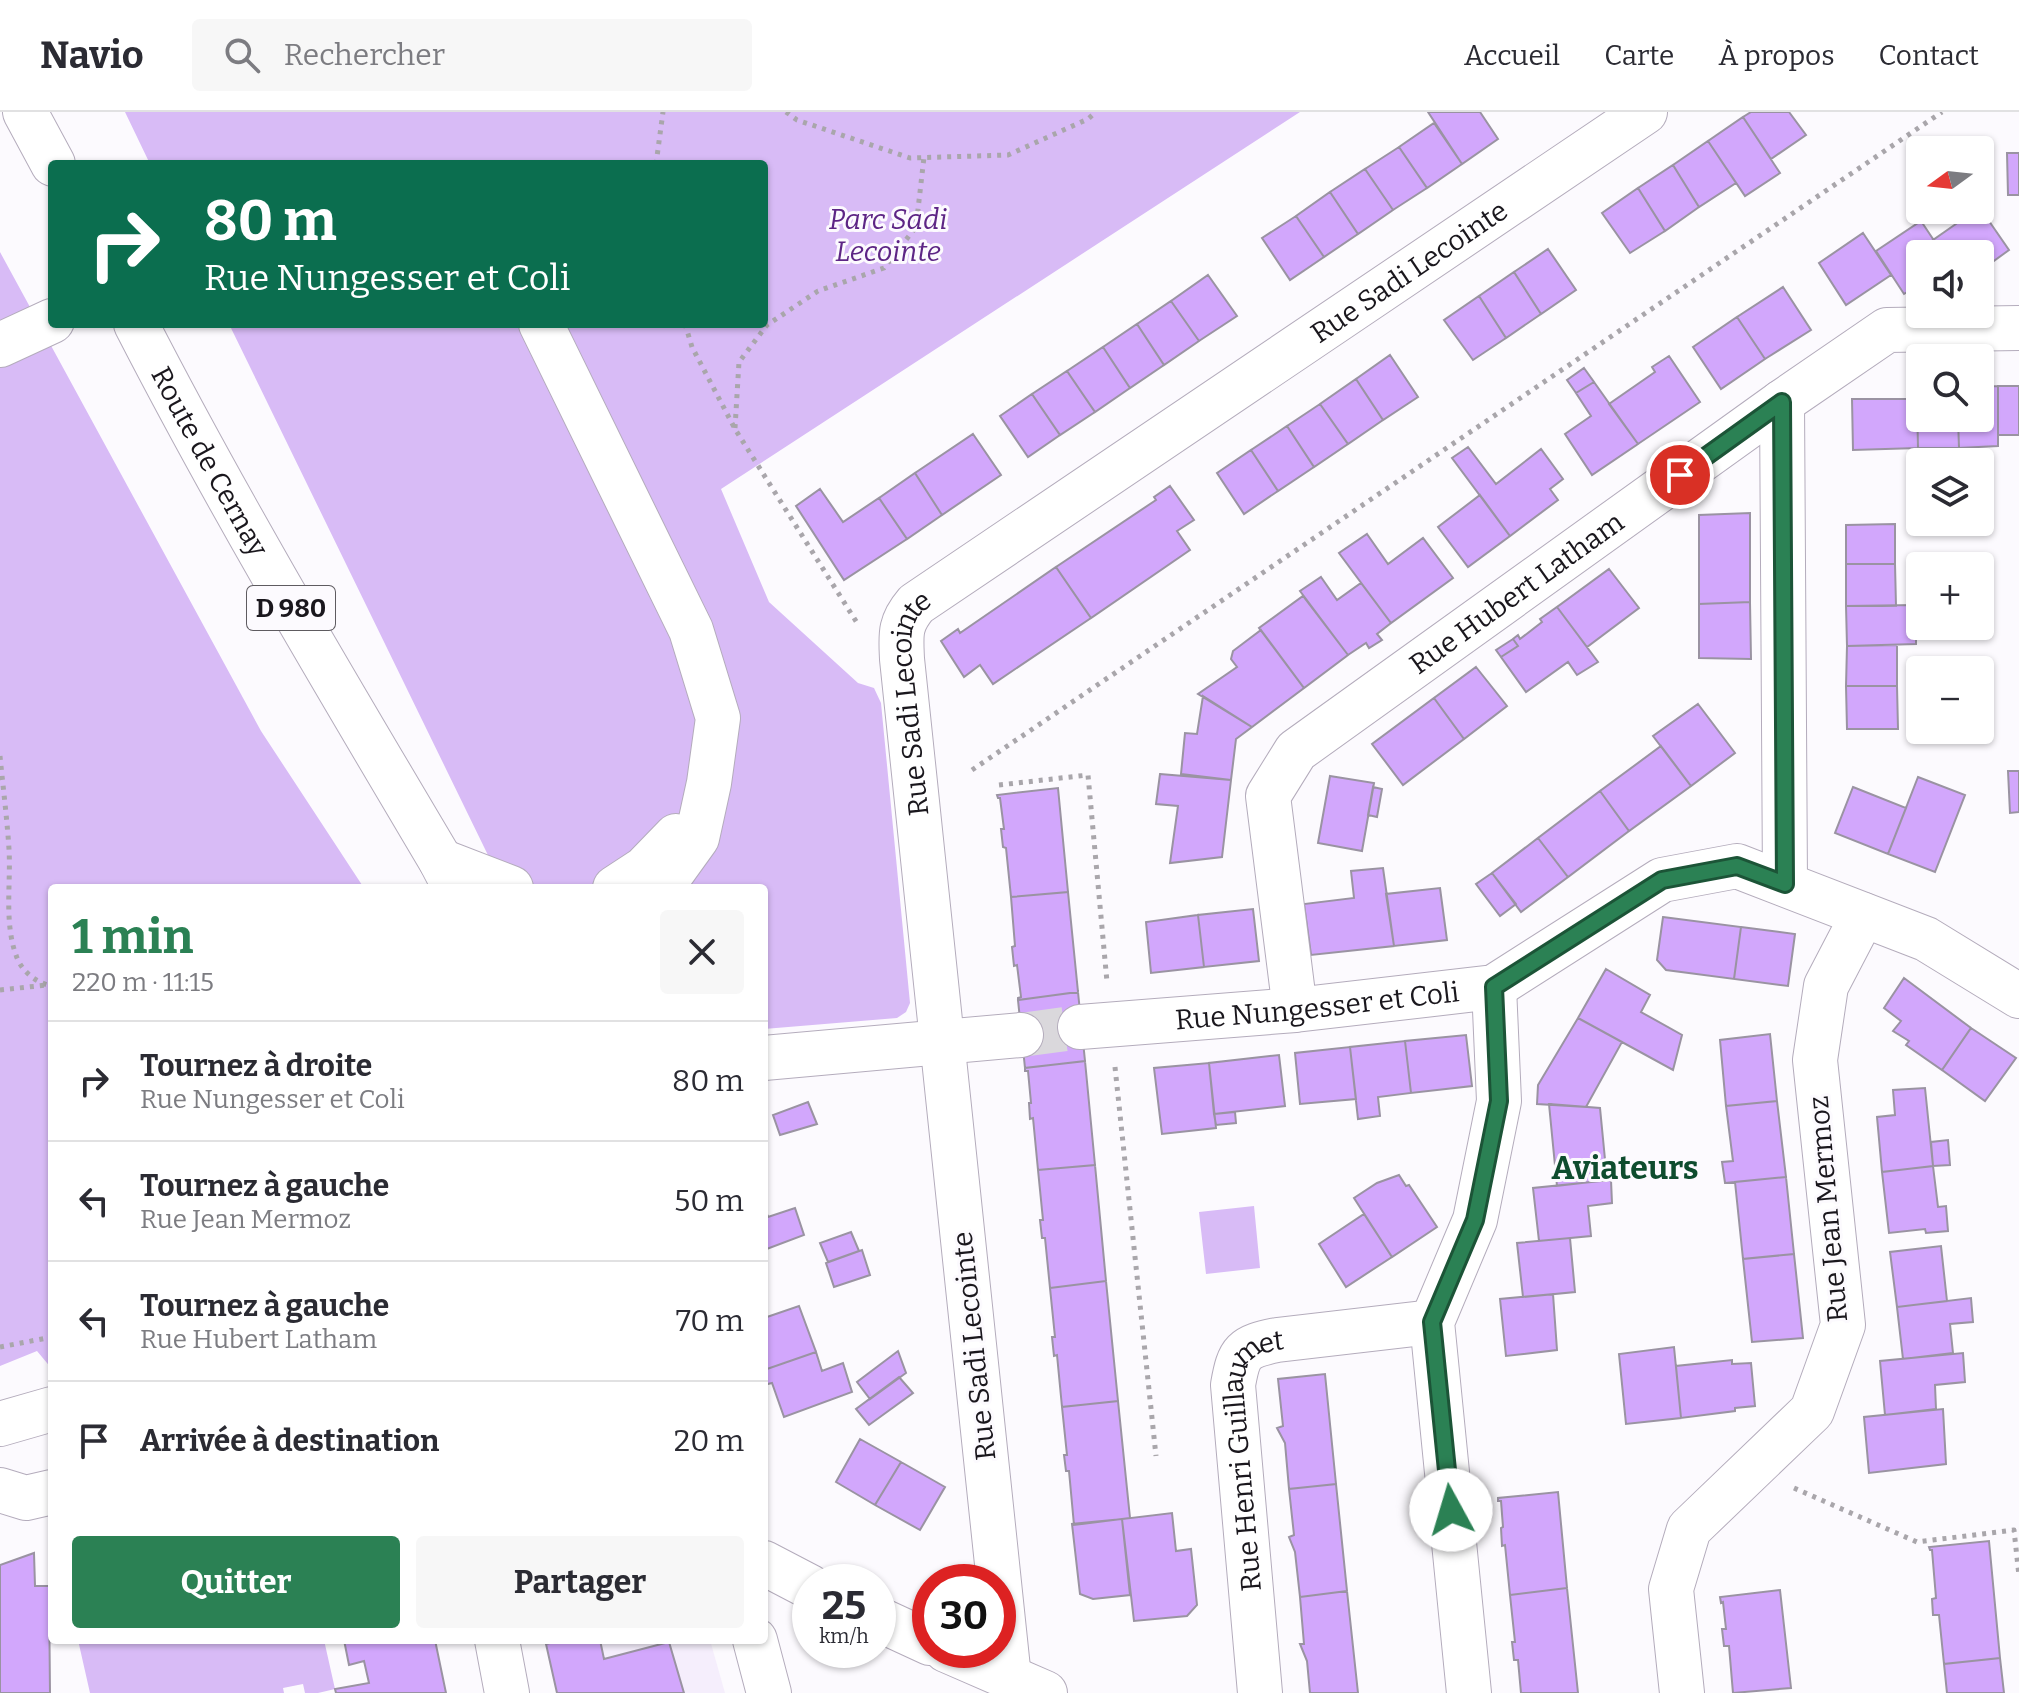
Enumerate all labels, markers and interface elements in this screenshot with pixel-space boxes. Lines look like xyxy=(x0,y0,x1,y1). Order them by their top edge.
search box xyxy=(192,19,752,91)
text: Navio xyxy=(40,32,144,78)
icon: search xyxy=(220,33,264,77)
text: Rechercher xyxy=(284,37,445,73)
text: Accueil xyxy=(1464,39,1560,72)
text: Carte xyxy=(1604,39,1674,72)
text: À propos xyxy=(1718,39,1835,72)
text: Contact xyxy=(1879,39,1979,72)
north arrow xyxy=(1906,136,1994,224)
map controls xyxy=(1906,136,1994,744)
text: 80 m xyxy=(204,188,337,255)
icon: right xyxy=(72,192,176,296)
street label: Rue Sadi Lecointe xyxy=(1304,193,1513,349)
park label: Parc Sadi Lecointe xyxy=(829,203,947,268)
button: sound xyxy=(1906,240,1994,328)
text: Rue Nungesser et Coli xyxy=(204,256,570,300)
button: search xyxy=(1906,344,1994,432)
street label: Route de Cernay xyxy=(145,361,275,562)
pin xyxy=(1646,441,1714,509)
button: layers xyxy=(1906,448,1994,536)
icon: arrive xyxy=(1658,453,1702,497)
street label: Rue Hubert Latham xyxy=(1403,505,1630,681)
button: + xyxy=(1906,552,1994,640)
street label: Rue Sadi Lecointe xyxy=(885,583,936,817)
road number: D 980 xyxy=(247,586,335,630)
button: − xyxy=(1906,656,1994,744)
text: 1 min xyxy=(72,908,193,966)
button: close xyxy=(660,910,744,994)
text: 220 m · 11:15 xyxy=(72,967,214,998)
street label: Rue Nungesser et Coli xyxy=(1174,975,1461,1036)
text: Tournez à droite xyxy=(140,1048,372,1084)
icon: right xyxy=(72,1059,116,1103)
text: 80 m xyxy=(672,1063,744,1099)
text: Rue Nungesser et Coli xyxy=(140,1084,405,1115)
street label: Rue Jean Mermoz xyxy=(1802,1094,1854,1324)
district label: Aviateurs xyxy=(1551,1149,1699,1187)
text: Tournez à gauche xyxy=(140,1168,389,1204)
icon: left xyxy=(72,1179,116,1223)
text: 50 m xyxy=(674,1183,744,1219)
text: Rue Jean Mermoz xyxy=(140,1204,351,1235)
street label: Rue Sadi Lecointe xyxy=(946,1230,1002,1462)
text: Tournez à gauche xyxy=(140,1288,389,1324)
icon: left xyxy=(72,1299,116,1343)
text: 70 m xyxy=(676,1303,744,1339)
street label: Rue Henri Guillaumet xyxy=(1216,1323,1285,1593)
text: Rue Hubert Latham xyxy=(140,1324,377,1355)
icon: arrive xyxy=(72,1419,116,1463)
text: Arrivée à destination xyxy=(140,1423,439,1459)
text: 20 m xyxy=(674,1423,744,1459)
position arrow xyxy=(1409,1468,1493,1552)
button: Quitter xyxy=(72,1536,400,1628)
button: Partager xyxy=(416,1536,744,1628)
speed limit sign: 30 xyxy=(912,1564,1016,1668)
text: 25 xyxy=(822,1582,866,1630)
text: km/h xyxy=(819,1624,869,1648)

